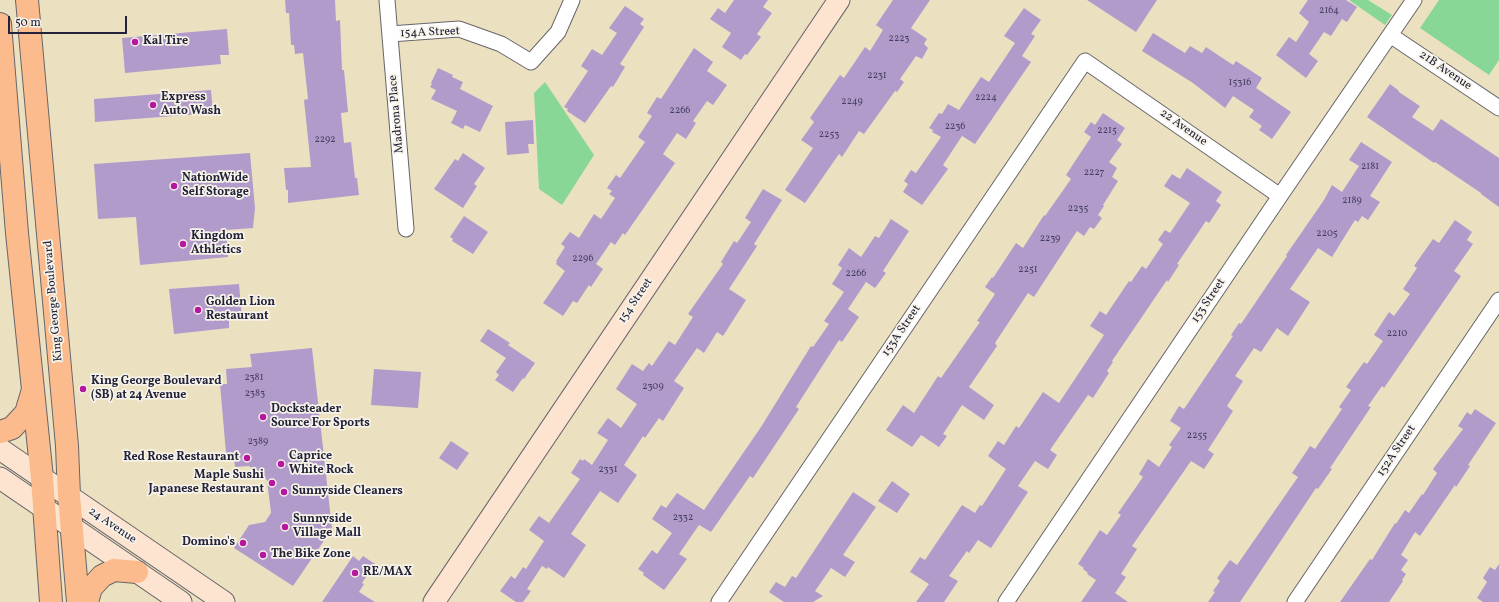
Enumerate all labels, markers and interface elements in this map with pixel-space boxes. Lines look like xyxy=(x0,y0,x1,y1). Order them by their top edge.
house number: 2164 xyxy=(1319,5,1339,17)
scale bar xyxy=(10,8,129,34)
text: 50 m xyxy=(15,15,41,31)
street label: 154A Street xyxy=(400,25,460,41)
house number: 2223 xyxy=(889,33,909,45)
place label: Kal Tire xyxy=(143,35,188,49)
marker: Kal Tire xyxy=(130,37,140,47)
street label: 21B Avenue xyxy=(1416,48,1474,94)
house number: 2231 xyxy=(867,70,887,82)
street label: Madrona Place xyxy=(386,74,408,154)
house number: 15316 xyxy=(1229,77,1251,89)
place label: Express Auto Wash xyxy=(161,91,221,119)
house number: 2224 xyxy=(975,92,997,104)
house number: 2249 xyxy=(841,96,863,108)
marker: Express Auto Wash xyxy=(148,100,158,110)
house number: 2266 xyxy=(670,105,690,117)
street label: 22 Avenue xyxy=(1157,106,1209,150)
house number: 2236 xyxy=(945,121,965,133)
house number: 2215 xyxy=(1097,125,1117,137)
house number: 2253 xyxy=(819,129,839,141)
house number: 2292 xyxy=(314,134,336,146)
house number: 2181 xyxy=(1361,161,1379,173)
house number: 2227 xyxy=(1084,167,1104,179)
place label: NationWide Self Storage xyxy=(182,172,249,200)
marker: NationWide Self Storage xyxy=(169,181,179,191)
house number: 2189 xyxy=(1342,195,1362,207)
house number: 2235 xyxy=(1068,203,1088,215)
house number: 2205 xyxy=(1316,228,1338,240)
place label: Kingdom Athletics xyxy=(191,230,244,258)
house number: 2239 xyxy=(1040,233,1060,245)
marker: Kingdom Athletics xyxy=(178,239,188,249)
street label: King George Boulevard xyxy=(42,240,66,362)
house number: 2296 xyxy=(572,253,594,265)
house number: 2251 xyxy=(1018,264,1038,276)
house number: 2266 xyxy=(846,268,866,280)
street label: 154 Street xyxy=(616,276,656,326)
street label: 153 Street xyxy=(1189,276,1229,326)
place label: Golden Lion Restaurant xyxy=(206,296,275,324)
street label: 153A Street xyxy=(880,303,924,359)
marker: Golden Lion Restaurant xyxy=(193,305,203,315)
house number: 2210 xyxy=(1387,328,1407,340)
house number: 2381 xyxy=(244,372,264,384)
place label: King George Boulevard (SB) at 24 Avenue xyxy=(91,375,222,403)
house number: 2309 xyxy=(642,381,664,393)
marker: King George Boulevard (SB) at 24 Avenue xyxy=(78,384,88,394)
house number: 2383 xyxy=(245,388,265,400)
place label: Docksteader Source For Sports xyxy=(271,403,370,431)
marker: Docksteader Source For Sports xyxy=(258,412,268,422)
street label: 152A Street xyxy=(1374,422,1420,480)
house number: 2255 xyxy=(1187,430,1207,442)
house number: 2389 xyxy=(248,436,268,448)
place label: Caprice White Rock xyxy=(289,450,354,478)
place label: Red Rose Restaurant xyxy=(123,451,239,465)
marker: Red Rose Restaurant xyxy=(242,453,252,463)
marker: Caprice White Rock xyxy=(276,459,286,469)
house number: 2331 xyxy=(598,464,618,476)
place label: Maple Sushi Japanese Restaurant xyxy=(148,469,264,497)
marker: Maple Sushi Japanese Restaurant xyxy=(267,478,277,488)
place label: Sunnyside Cleaners xyxy=(292,485,403,499)
marker: Sunnyside Cleaners xyxy=(279,487,289,497)
street label: 24 Avenue xyxy=(85,505,139,547)
house number: 2332 xyxy=(673,512,693,524)
place label: Sunnyside Village Mall xyxy=(293,513,361,541)
marker: Sunnyside Village Mall xyxy=(280,522,290,532)
place label: Domino's xyxy=(182,536,235,550)
marker: Domino's xyxy=(238,538,248,548)
place label: The Bike Zone xyxy=(271,548,351,562)
marker: The Bike Zone xyxy=(258,550,268,560)
place label: RE/MAX xyxy=(363,566,412,580)
marker: RE/MAX xyxy=(350,568,360,578)

